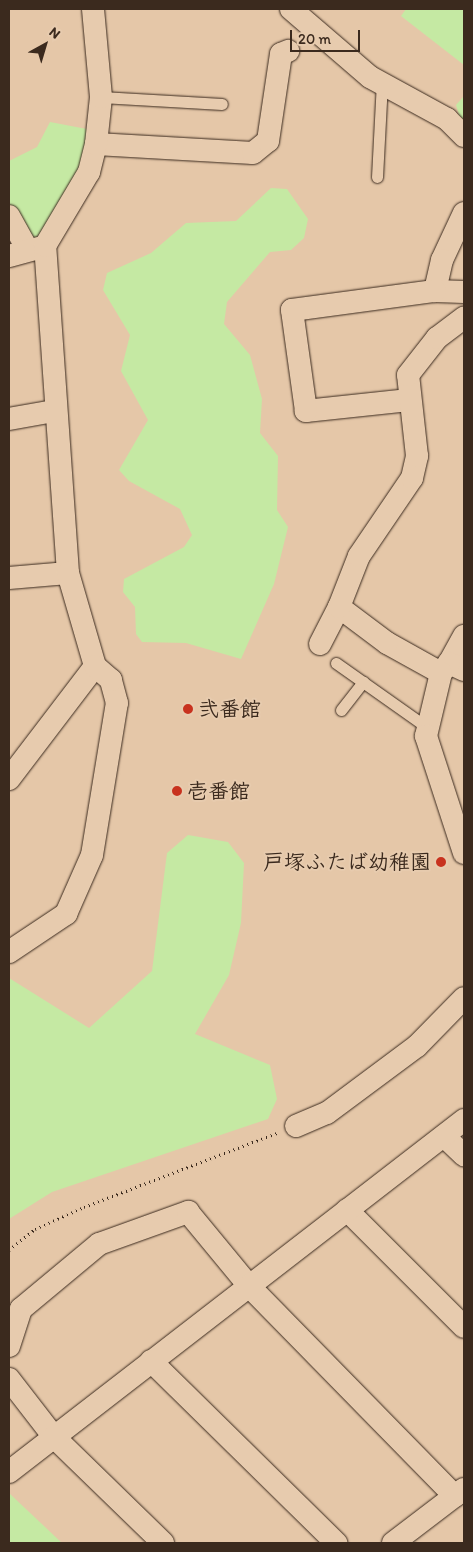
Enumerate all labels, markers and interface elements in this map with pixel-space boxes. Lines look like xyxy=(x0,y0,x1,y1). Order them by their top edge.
north arrow xyxy=(20,20,70,70)
scale bar xyxy=(293,20,363,52)
text: N xyxy=(46,23,64,43)
text: 20 m xyxy=(298,30,331,48)
place label: 弐番館 xyxy=(198,696,261,722)
marker: 弐番館 xyxy=(182,703,194,715)
place label: 壱番館 xyxy=(187,778,250,804)
marker: 壱番館 xyxy=(171,785,183,797)
place label: 戸塚ふたば幼稚園 xyxy=(263,849,431,875)
marker: 戸塚ふたば幼稚園 xyxy=(435,856,447,868)

